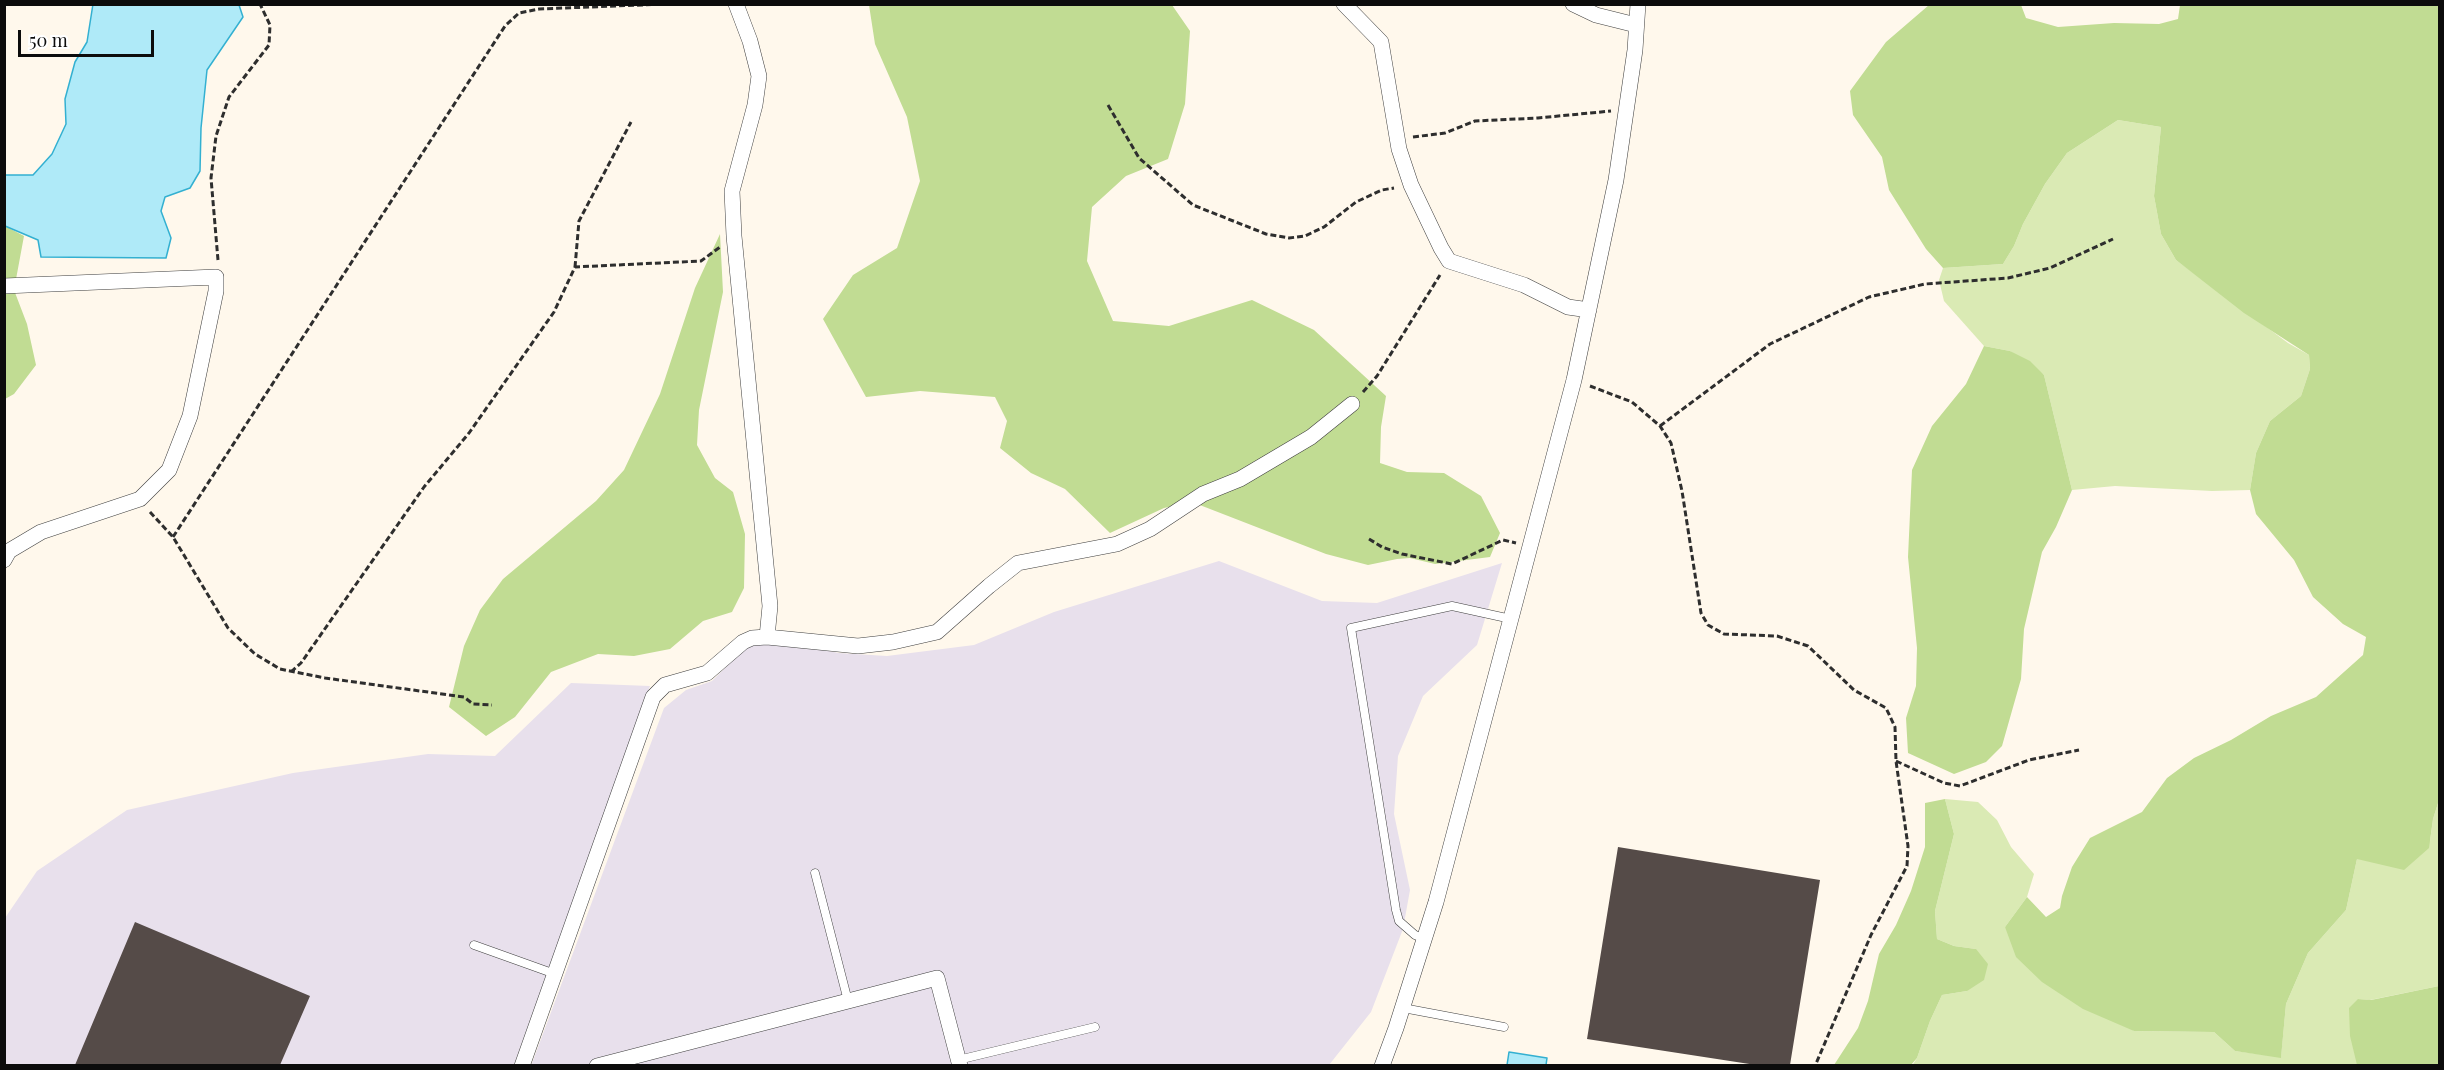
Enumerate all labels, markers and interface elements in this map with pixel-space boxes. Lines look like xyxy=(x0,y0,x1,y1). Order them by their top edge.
scale bar xyxy=(21,18,158,56)
text: 50 m xyxy=(29,28,68,52)

